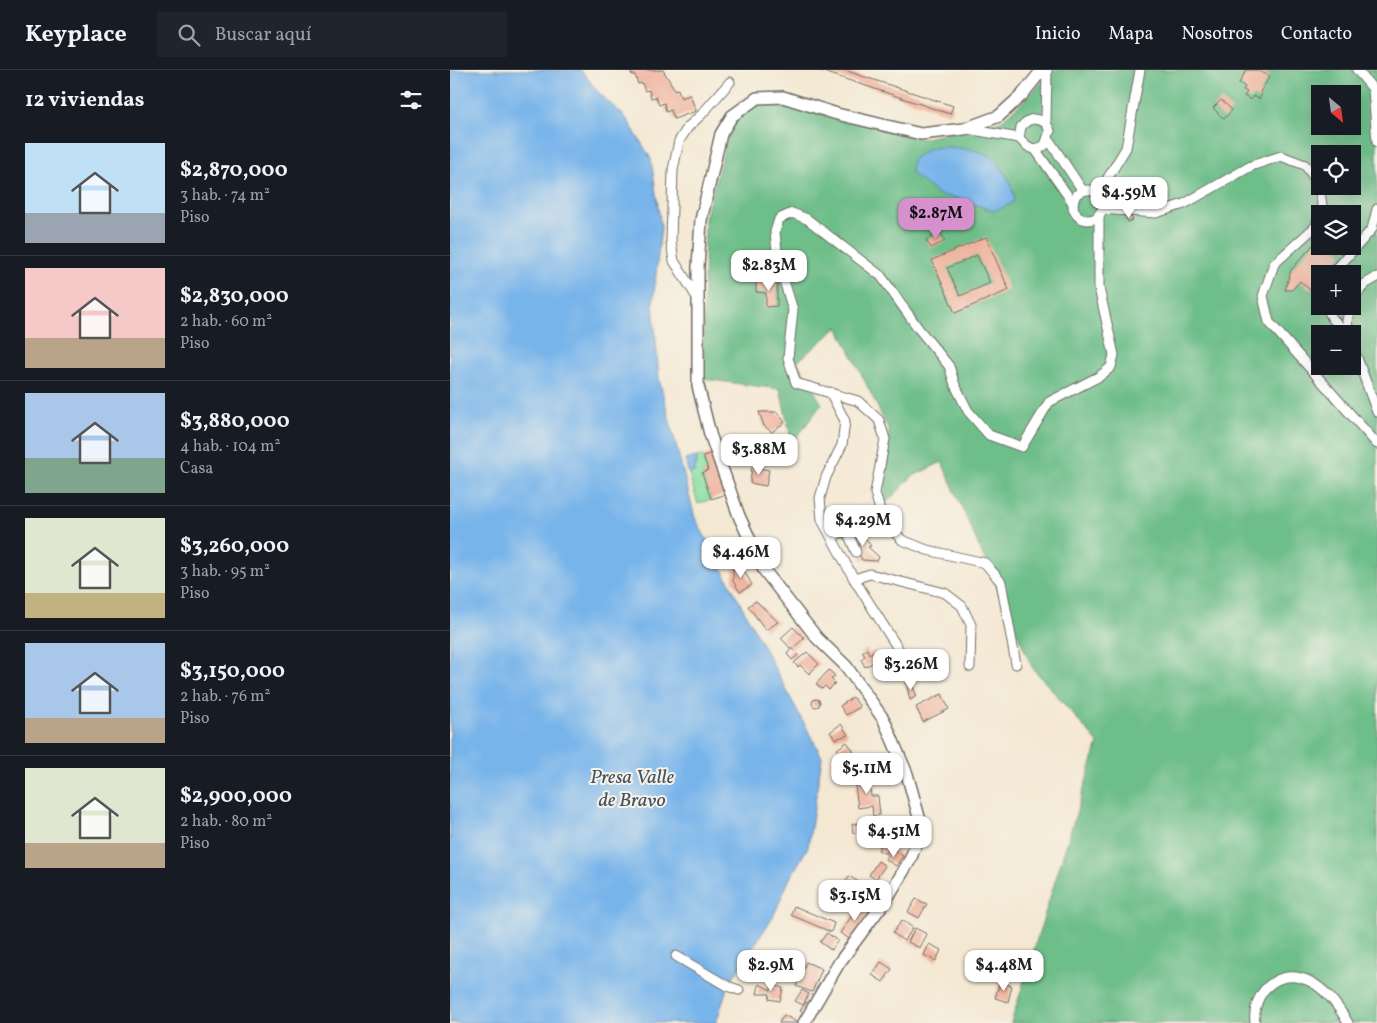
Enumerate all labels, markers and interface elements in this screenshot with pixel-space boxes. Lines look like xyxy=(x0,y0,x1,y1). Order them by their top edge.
search box xyxy=(157,12,507,57)
text: Keyplace xyxy=(25,18,127,52)
icon: search xyxy=(175,21,203,49)
text: Buscar aquí xyxy=(215,22,311,48)
text: Inicio xyxy=(1035,22,1081,47)
text: Mapa xyxy=(1109,22,1154,47)
text: Nosotros xyxy=(1182,22,1253,47)
text: Contacto xyxy=(1281,22,1352,47)
north arrow xyxy=(1311,85,1361,135)
map controls xyxy=(1311,85,1361,375)
text: 12 viviendas xyxy=(25,86,144,115)
icon: filters xyxy=(397,86,425,114)
button: locate xyxy=(1311,145,1361,195)
text: $2,870,000 xyxy=(180,156,288,185)
icon: home xyxy=(65,163,125,223)
pin: $4.59M xyxy=(1088,176,1170,219)
text: $4.59M xyxy=(1102,182,1156,204)
text: 3 hab. · 74 m² xyxy=(180,185,270,207)
pin: $2.87M xyxy=(895,198,977,240)
text: $2.87M xyxy=(909,203,963,225)
button: layers xyxy=(1311,205,1361,255)
text: Piso xyxy=(180,207,209,229)
pin: $2.83M xyxy=(728,250,810,292)
text: $2.83M xyxy=(742,255,796,277)
button: + xyxy=(1311,265,1361,315)
text: $2,830,000 xyxy=(180,282,289,311)
icon: home xyxy=(65,288,125,348)
text: 2 hab. · 60 m² xyxy=(180,311,272,333)
button: − xyxy=(1311,325,1361,375)
text: Piso xyxy=(180,333,209,355)
text: $3,880,000 xyxy=(180,407,290,436)
icon: home xyxy=(65,413,125,473)
pin: $3.88M xyxy=(718,434,800,476)
text: 4 hab. · 104 m² xyxy=(180,436,280,458)
text: $3.88M xyxy=(732,439,786,461)
text: Casa xyxy=(180,458,213,480)
pin: $4.29M xyxy=(822,504,904,547)
text: $4.29M xyxy=(835,510,891,532)
text: $3,260,000 xyxy=(180,532,289,561)
pin: $4.46M xyxy=(700,536,782,579)
icon: home xyxy=(65,538,125,598)
text: $4.46M xyxy=(712,542,770,564)
text: 3 hab. · 95 m² xyxy=(180,561,270,583)
text: Piso xyxy=(180,583,209,605)
pin: $3.26M xyxy=(870,648,952,691)
text: $3.26M xyxy=(884,654,938,676)
text: $3,150,000 xyxy=(180,657,285,686)
icon: home xyxy=(65,663,125,723)
text: 2 hab. · 76 m² xyxy=(180,686,270,708)
text: Piso xyxy=(180,708,209,730)
pin: $5.11M xyxy=(826,752,908,795)
text: $5.11M xyxy=(842,758,892,780)
water label: Presa Valle de Bravo xyxy=(590,764,675,815)
text: $2,900,000 xyxy=(180,782,292,811)
icon: home xyxy=(65,788,125,848)
text: 2 hab. · 80 m² xyxy=(180,811,272,833)
pin: $4.51M xyxy=(853,816,935,858)
text: $4.51M xyxy=(868,821,920,843)
text: Piso xyxy=(180,833,209,855)
pin: $3.15M xyxy=(814,880,896,922)
text: $3.15M xyxy=(829,885,881,907)
pin: $2.9M xyxy=(736,950,806,992)
pin: $4.48M xyxy=(963,950,1045,992)
text: $2.9M xyxy=(748,955,794,977)
text: $4.48M xyxy=(976,955,1032,977)

